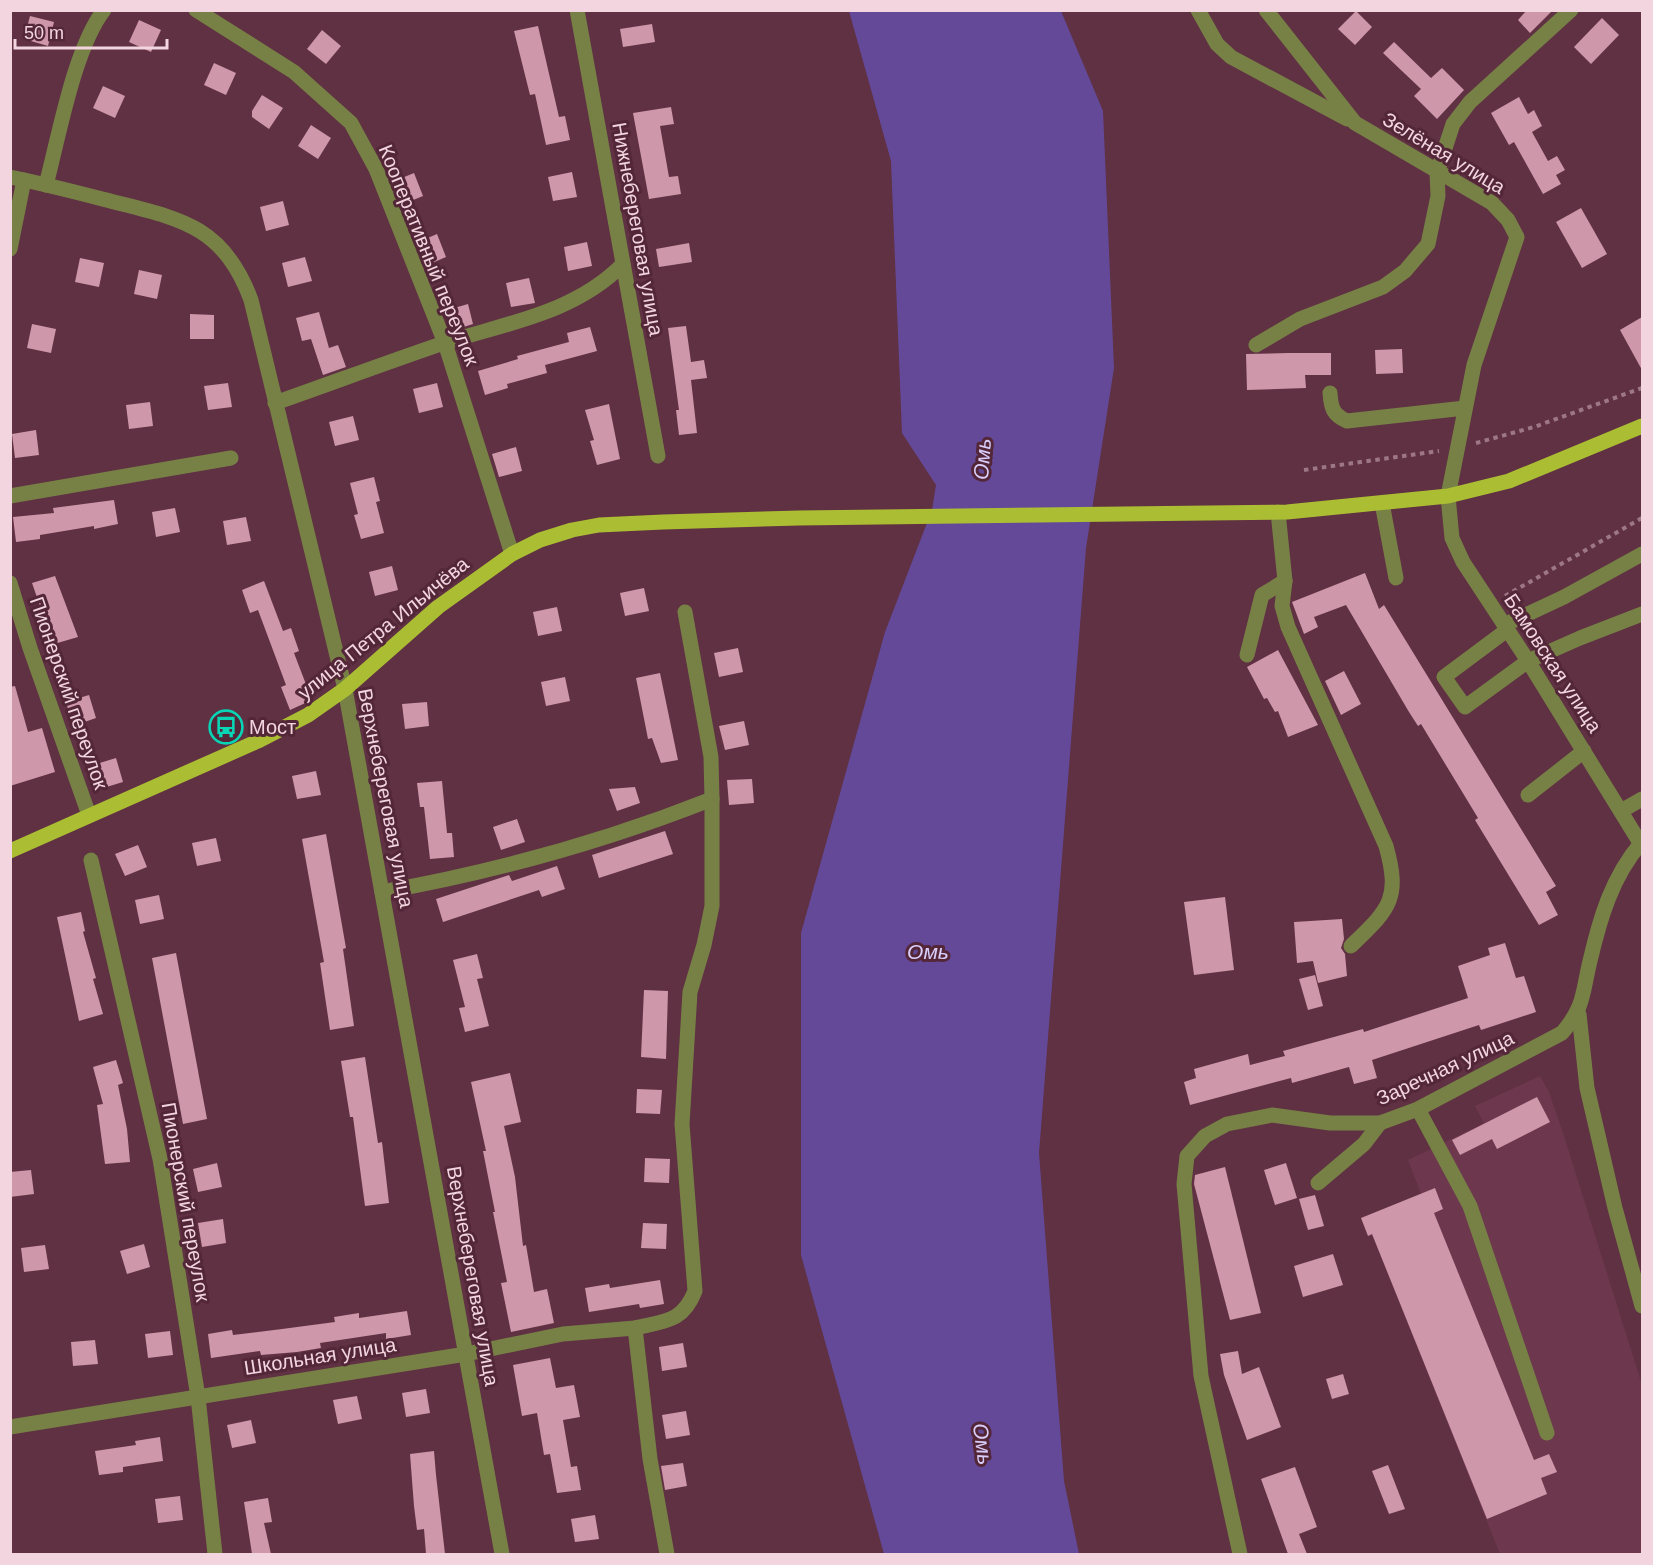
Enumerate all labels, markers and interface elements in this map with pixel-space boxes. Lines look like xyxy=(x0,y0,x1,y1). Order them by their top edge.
scale bar xyxy=(15,12,166,50)
text: 50 m xyxy=(24,23,64,43)
street label: Зелёная улица xyxy=(1379,108,1510,199)
street label: Нижнебереговая улица xyxy=(608,121,668,338)
street label: Кооперативный переулок xyxy=(375,141,484,369)
water label: Омь xyxy=(969,437,995,481)
street label: улица Петра Ильичёва xyxy=(293,552,473,704)
street label: Бамовская улица xyxy=(1500,589,1607,737)
street label: Пионерский переулок xyxy=(26,594,112,792)
street label: Верхнебереговая улица xyxy=(354,687,418,910)
bus stop icon: Мост xyxy=(208,709,244,745)
place label: Мост xyxy=(249,716,296,738)
water label: Омь xyxy=(907,940,949,963)
street label: Заречная улица xyxy=(1373,1026,1518,1109)
street label: Пионерский переулок xyxy=(158,1101,214,1304)
street label: Верхнебереговая улица xyxy=(443,1164,503,1388)
street label: Школьная улица xyxy=(242,1333,398,1379)
water label: Омь xyxy=(969,1422,997,1466)

